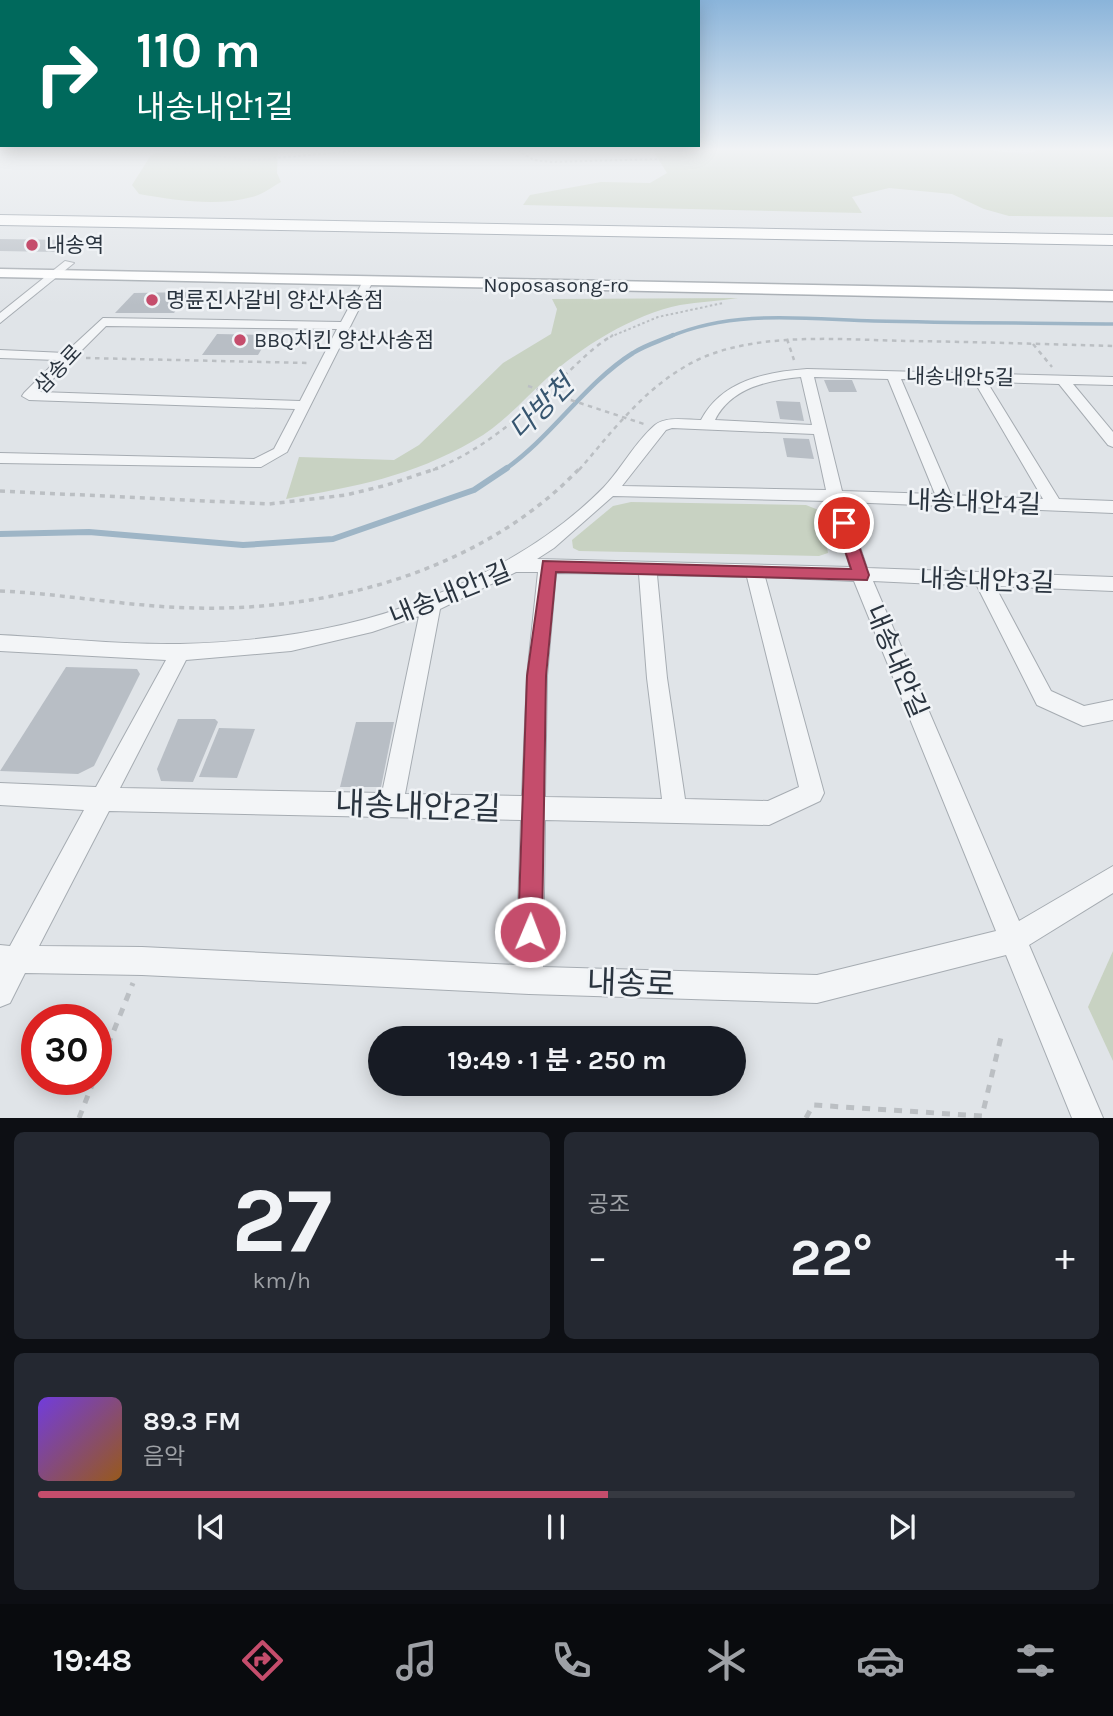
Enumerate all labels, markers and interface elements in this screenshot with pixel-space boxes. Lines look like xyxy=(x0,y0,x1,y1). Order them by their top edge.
text: 110 m xyxy=(136,22,261,79)
icon: right xyxy=(21,28,112,119)
text: 내송내안1길 xyxy=(136,89,294,126)
place label: 내송역 xyxy=(46,233,104,257)
marker: 내송역 xyxy=(24,237,40,253)
street label: Noposasong-ro xyxy=(483,273,629,297)
place label: 명륜진사갈비 양산사송점 xyxy=(166,288,384,312)
marker: 명륜진사갈비 양산사송점 xyxy=(144,292,160,308)
place label: BBQ치킨 양산사송점 xyxy=(254,328,434,352)
marker: BBQ치킨 양산사송점 xyxy=(232,332,248,348)
street label: 삼송로 xyxy=(29,340,87,398)
street label: 내송내안5길 xyxy=(906,364,1014,390)
water label: 다방천 xyxy=(502,366,583,446)
street label: 내송내안4길 xyxy=(906,485,1042,520)
pin xyxy=(814,493,874,553)
icon: arrive xyxy=(825,504,863,542)
street label: 내송내안1길 xyxy=(385,555,515,632)
street label: 내송내안3길 xyxy=(919,563,1055,598)
street label: 내송내안길 xyxy=(859,600,934,722)
street label: 내송내안2길 xyxy=(335,785,501,828)
position arrow xyxy=(493,895,567,969)
street label: 내송로 xyxy=(586,963,676,1004)
speed limit sign: 30 xyxy=(21,1004,112,1095)
text: 19:49 · 1 분 · 250 m xyxy=(447,1045,667,1076)
text: 27 xyxy=(232,1168,332,1274)
text: 공조 xyxy=(588,1191,630,1218)
text: 22° xyxy=(790,1227,873,1288)
text: − xyxy=(588,1235,607,1280)
text: + xyxy=(1055,1235,1075,1280)
text: km/h xyxy=(253,1267,311,1294)
text: 89.3 FM xyxy=(143,1406,241,1437)
text: 음악 xyxy=(143,1443,185,1470)
icon: previous xyxy=(192,1508,230,1546)
icon: pause xyxy=(537,1508,575,1546)
icon: next xyxy=(883,1508,921,1546)
icon: directions xyxy=(238,1636,287,1685)
icon: music xyxy=(392,1636,441,1685)
icon: phone xyxy=(547,1636,596,1685)
icon: climate xyxy=(702,1636,751,1685)
icon: car xyxy=(856,1636,905,1685)
icon: filters xyxy=(1011,1636,1060,1685)
text: 19:48 xyxy=(53,1642,132,1679)

